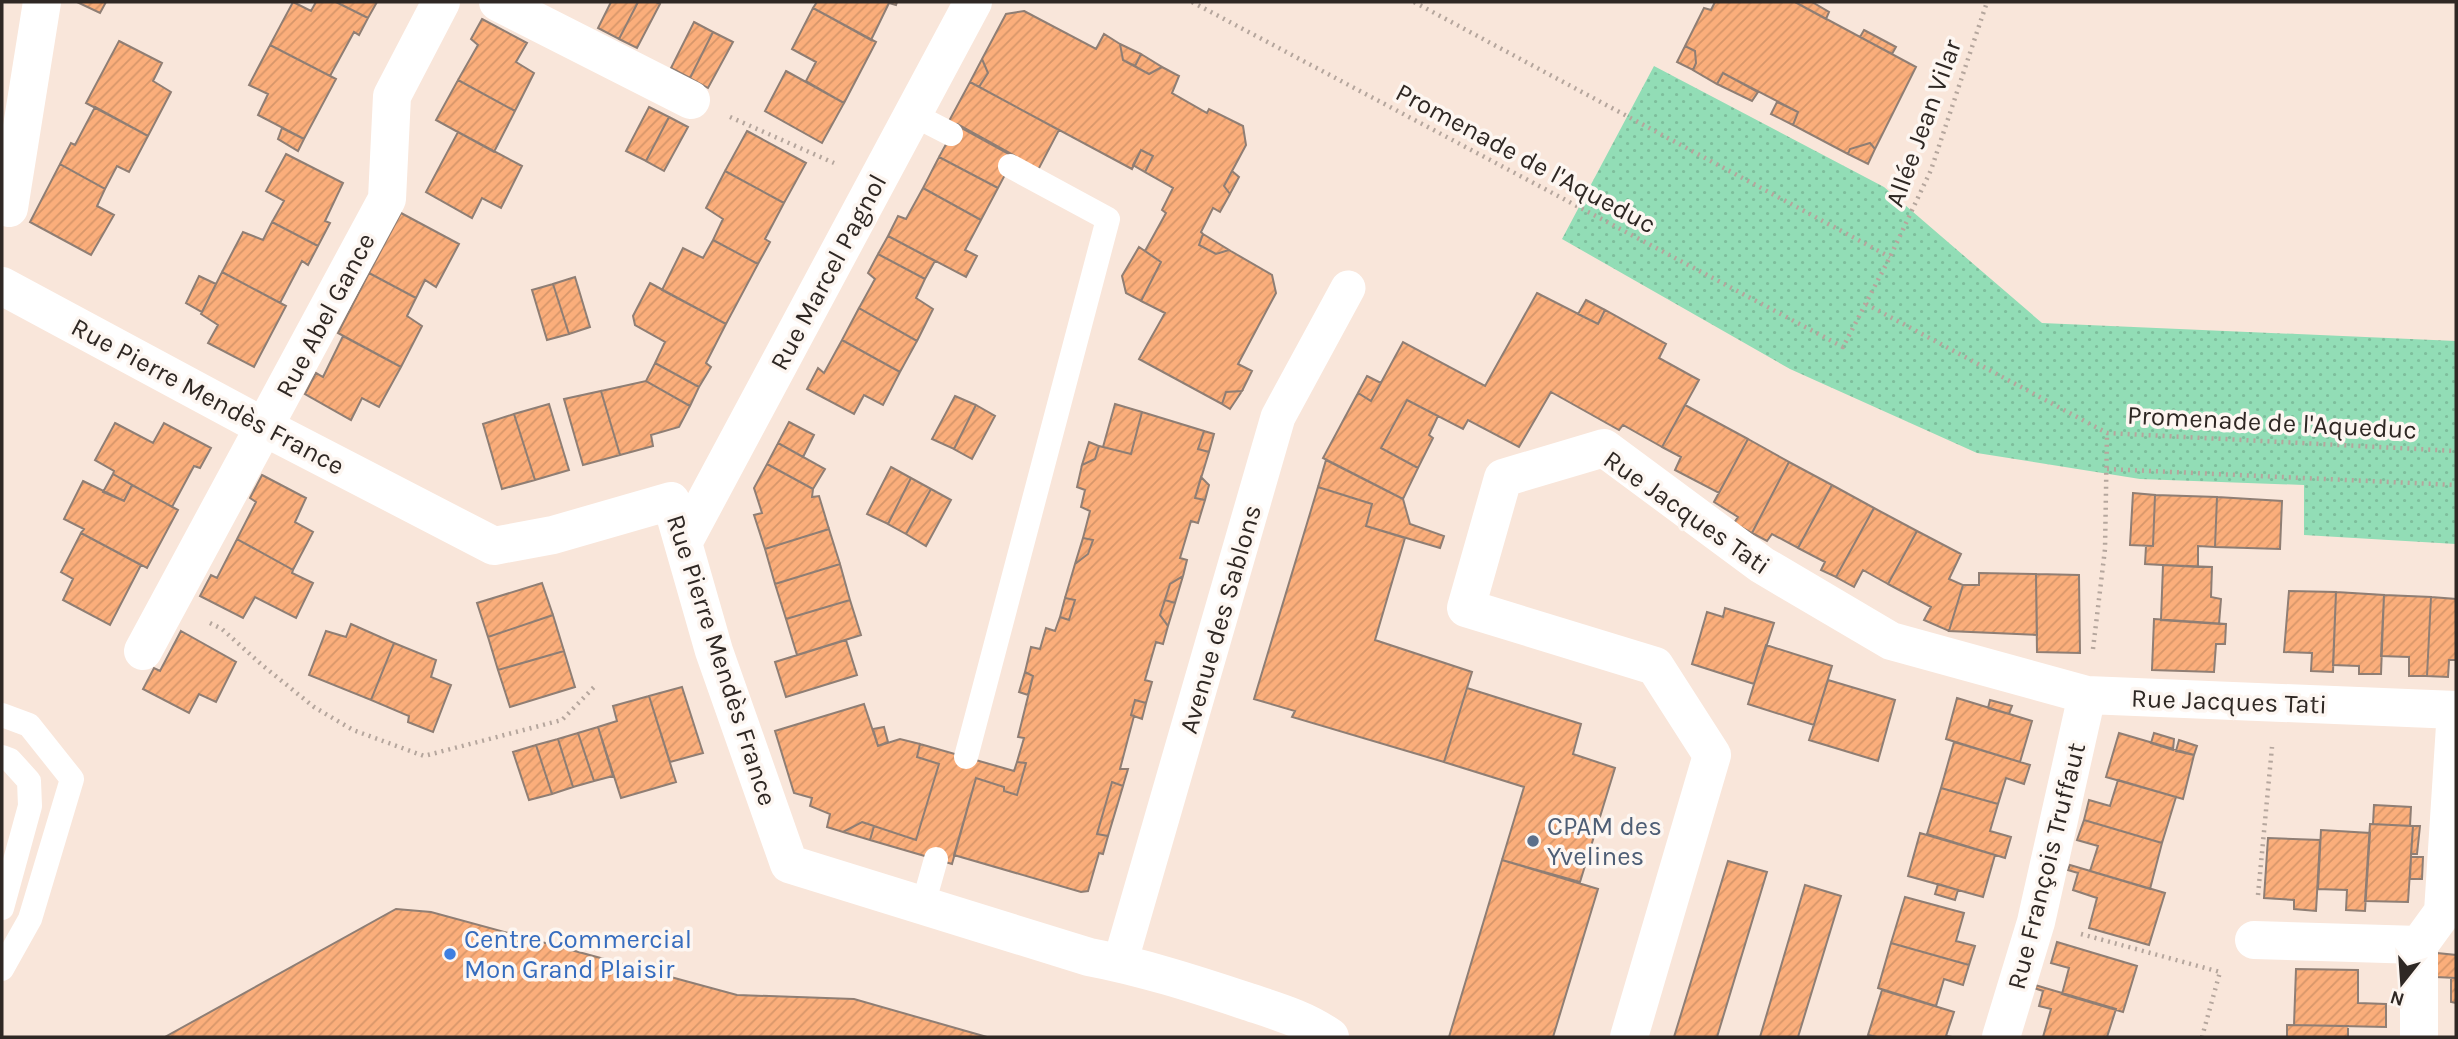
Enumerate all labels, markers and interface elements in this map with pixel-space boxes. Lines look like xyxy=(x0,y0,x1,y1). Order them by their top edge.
street label: Allée Jean Vilar xyxy=(1879,35,1968,211)
street label: Promenade de l'Aqueduc xyxy=(1390,77,1661,240)
street label: Rue Marcel Pagnol xyxy=(764,169,893,376)
street label: Rue Abel Gance xyxy=(269,228,382,403)
street label: Rue Pierre Mendès France xyxy=(66,311,349,482)
street label: Promenade de l'Aqueduc xyxy=(2126,399,2418,446)
street label: Rue Jacques Tati xyxy=(1597,443,1776,581)
street label: Avenue des Sablons xyxy=(1173,501,1268,737)
street label: Rue Pierre Mendès France xyxy=(660,511,783,810)
street label: Rue Jacques Tati xyxy=(2130,683,2328,720)
street label: Rue François Truffaut xyxy=(2001,739,2092,993)
place label: CPAM des Yvelines xyxy=(1547,811,1662,872)
marker: CPAM des Yvelines xyxy=(1525,833,1541,849)
place label: Centre Commercial Mon Grand Plaisir xyxy=(464,924,692,985)
marker: Centre Commercial Mon Grand Plaisir xyxy=(442,946,458,962)
north arrow xyxy=(2367,948,2437,1018)
text: N xyxy=(2388,986,2407,1011)

